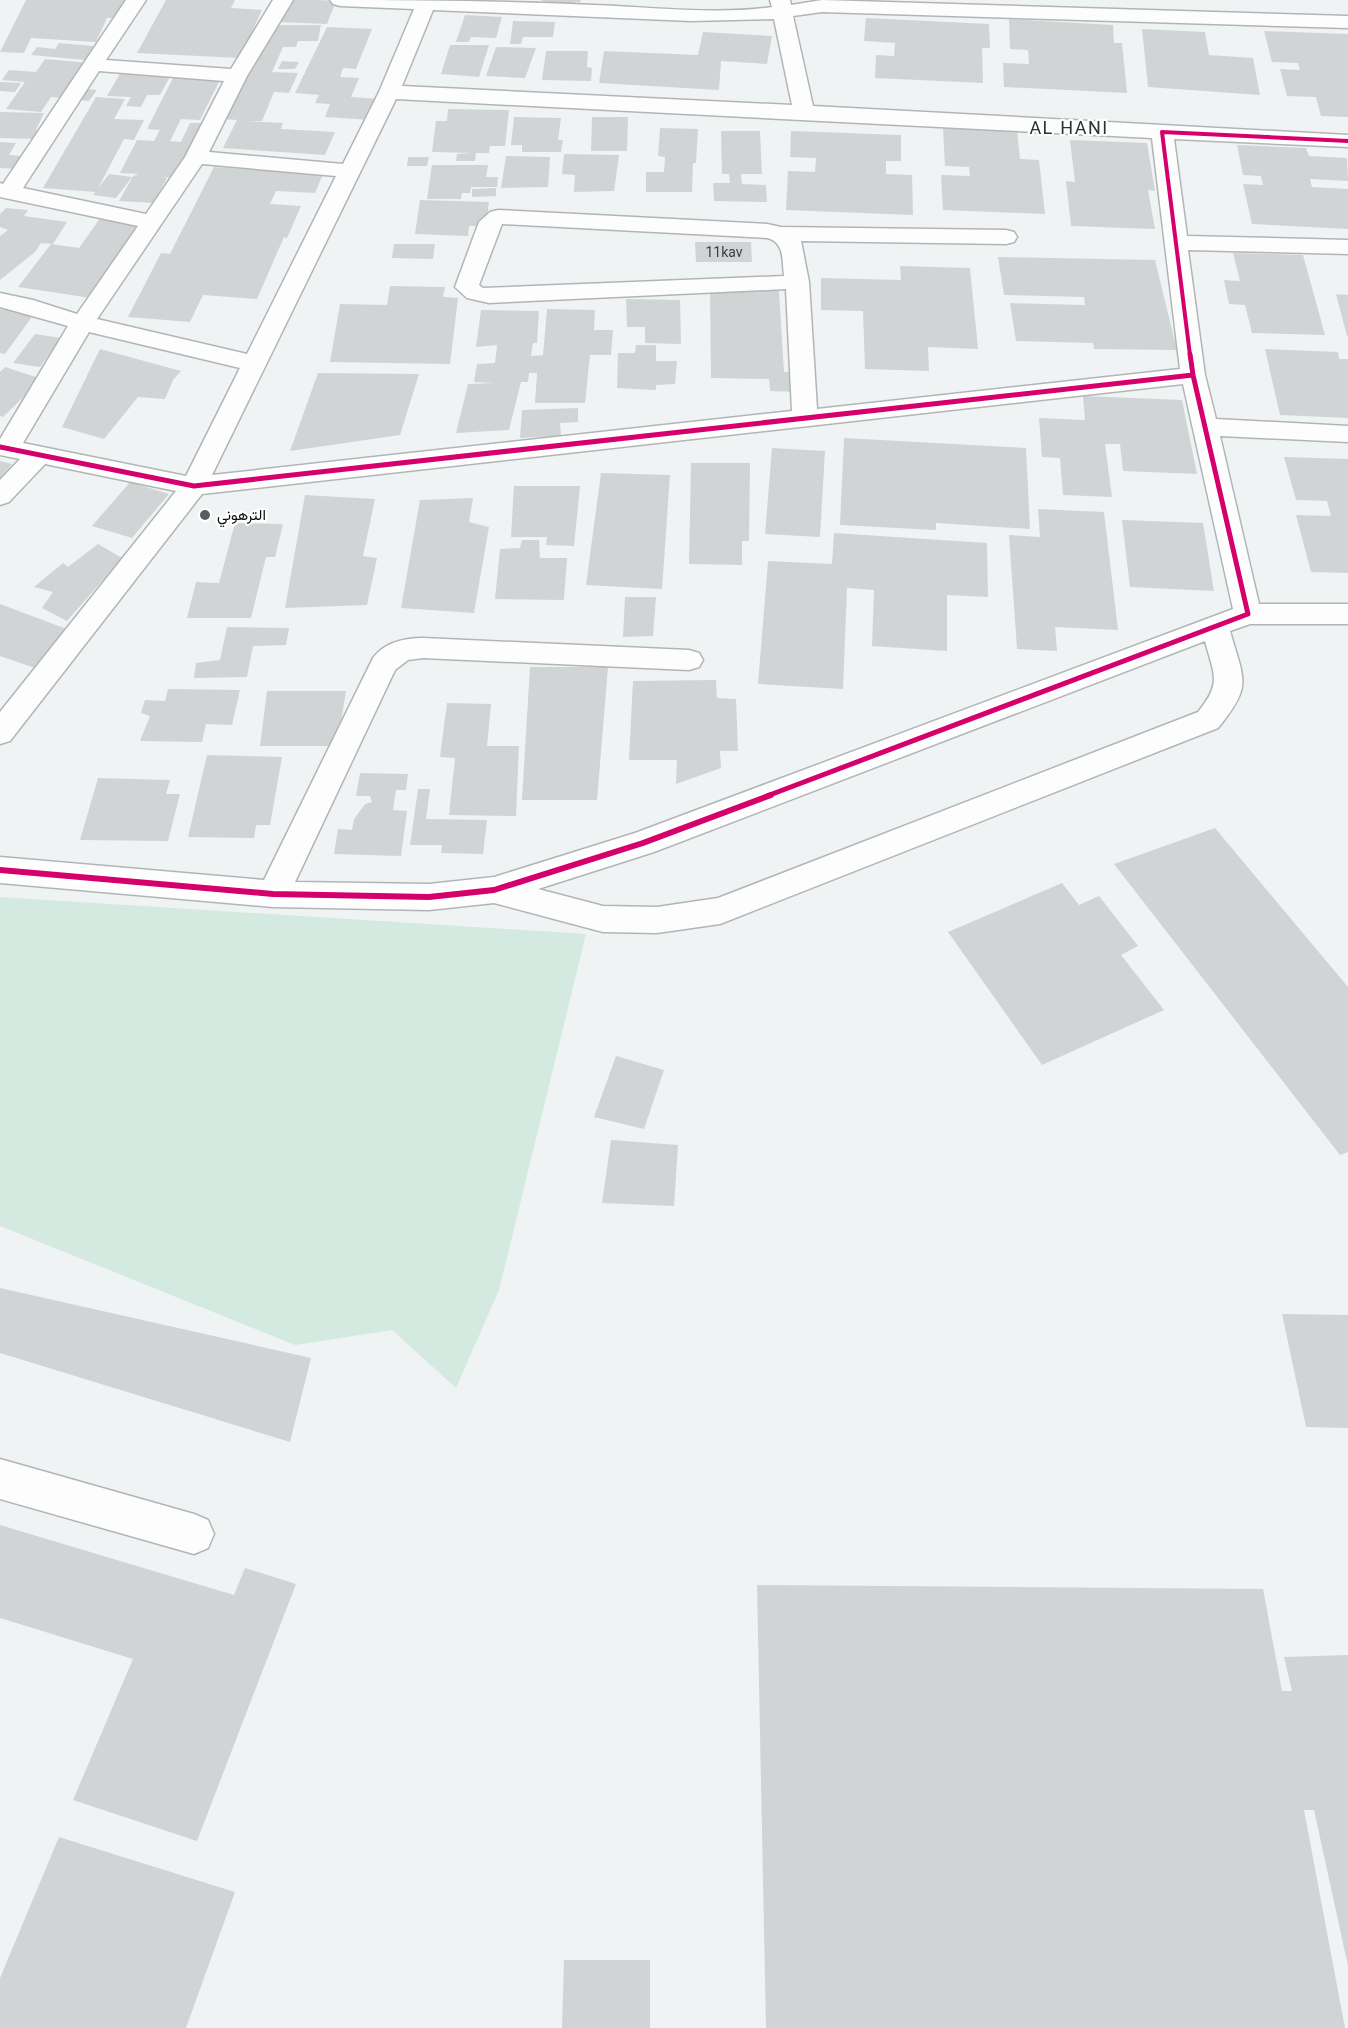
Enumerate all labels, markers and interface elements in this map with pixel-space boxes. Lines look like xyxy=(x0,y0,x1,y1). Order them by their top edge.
district label: AL HANI xyxy=(1029,116,1109,144)
house number: 11kav xyxy=(705,243,743,265)
place label: الترهوني xyxy=(217,505,266,528)
marker: الترهوني xyxy=(198,508,212,522)

